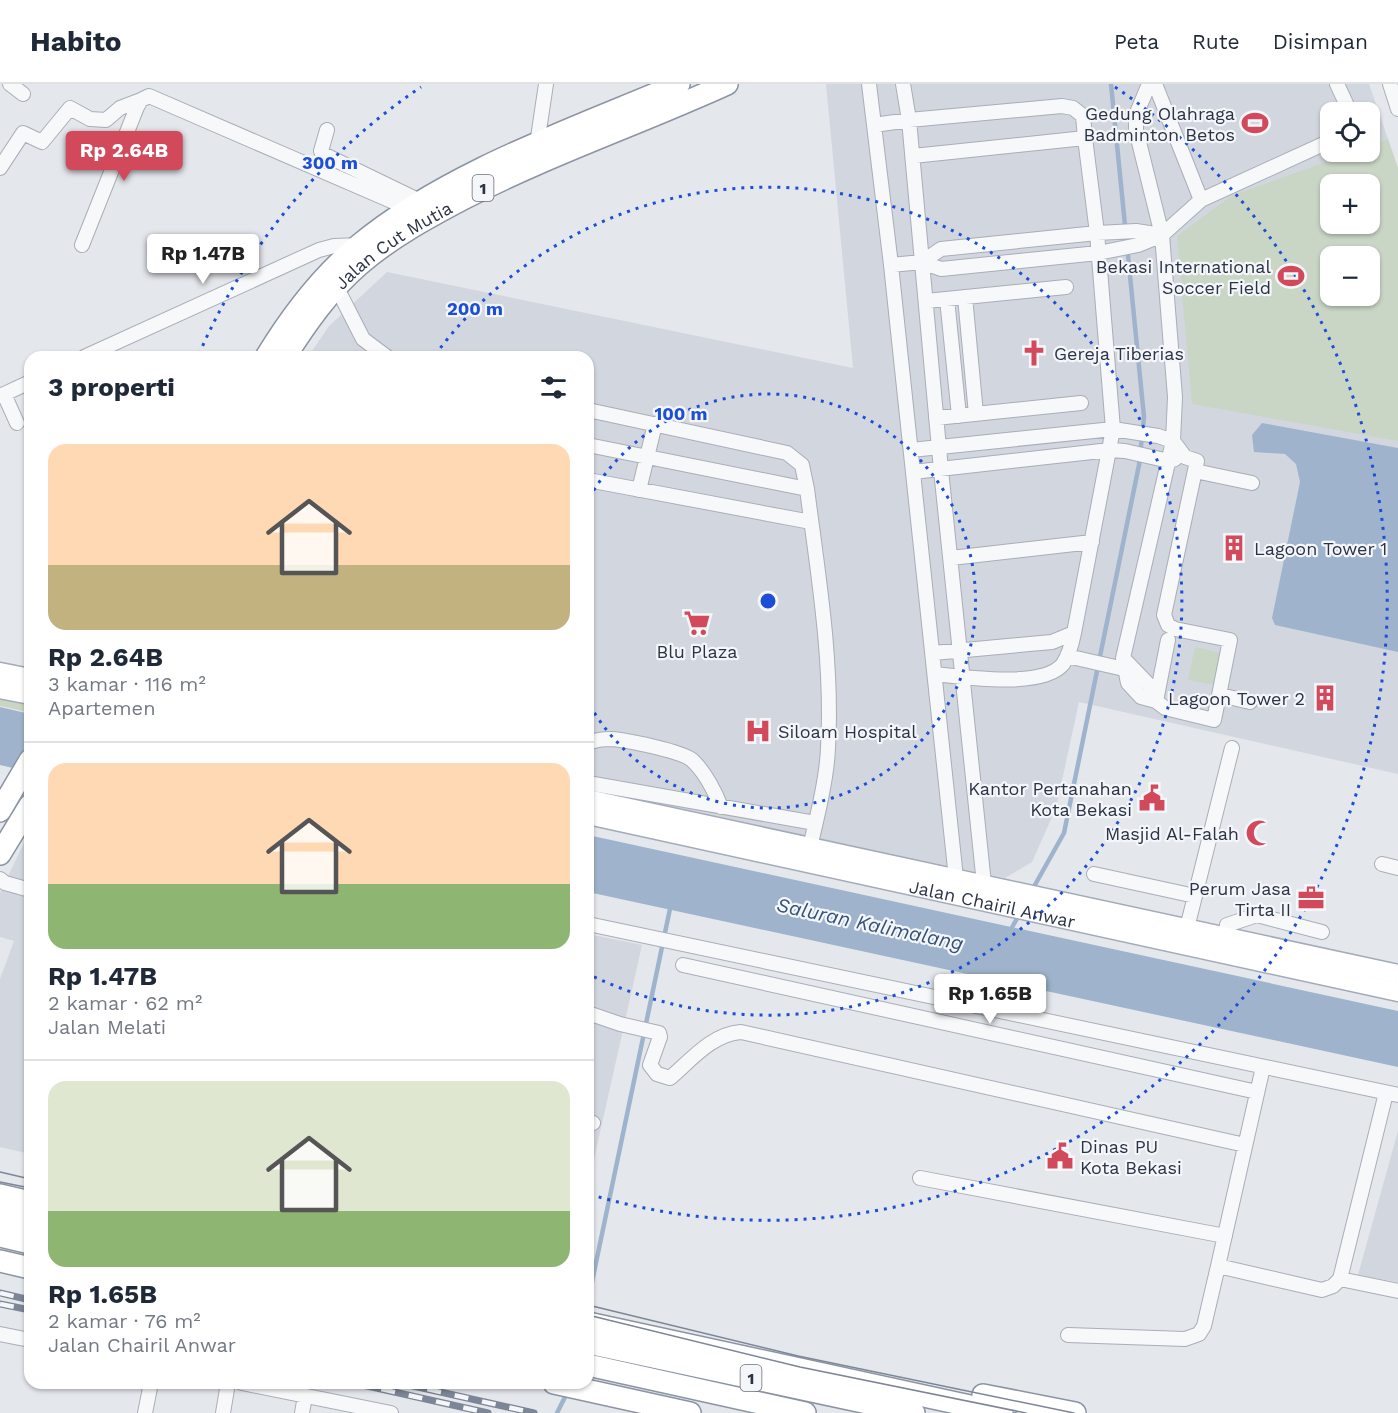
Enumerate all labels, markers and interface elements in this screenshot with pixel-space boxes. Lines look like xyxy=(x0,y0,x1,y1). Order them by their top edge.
text: Habito xyxy=(30,25,122,58)
text: Peta xyxy=(1114,29,1159,54)
text: Rute xyxy=(1192,29,1240,54)
text: Disimpan xyxy=(1273,29,1368,54)
map controls xyxy=(1320,102,1380,306)
button: locate xyxy=(1320,102,1380,162)
place label: Gedung Olahraga Badminton Betos xyxy=(1083,103,1235,145)
sports icon: Gedung Olahraga Badminton Betos xyxy=(1240,108,1270,138)
pin: Rp 2.64B xyxy=(62,131,186,182)
text: Rp 2.64B xyxy=(80,138,168,162)
text: 300 m xyxy=(302,152,358,173)
button: + xyxy=(1320,174,1380,234)
road number: 1 xyxy=(472,175,494,201)
street label: Jalan Cut Mutia xyxy=(330,196,455,293)
pin: Rp 1.47B xyxy=(141,234,265,285)
text: Rp 1.47B xyxy=(161,241,245,265)
button: − xyxy=(1320,246,1380,306)
place label: Bekasi International Soccer Field xyxy=(1096,256,1271,298)
sports icon: Bekasi International Soccer Field xyxy=(1276,261,1306,291)
text: 200 m xyxy=(447,298,503,319)
church icon: Gereja Tiberias xyxy=(1019,338,1049,368)
place label: Gereja Tiberias xyxy=(1054,343,1184,364)
icon: filters xyxy=(537,371,570,404)
text: 3 properti xyxy=(48,372,175,402)
text: 100 m xyxy=(654,403,708,424)
icon: home xyxy=(255,483,363,591)
building icon: Lagoon Tower 1 xyxy=(1219,533,1249,563)
place label: Lagoon Tower 1 xyxy=(1254,538,1387,559)
centre of rings xyxy=(758,591,778,611)
supermarket icon: Blu Plaza xyxy=(682,608,712,638)
place label: Blu Plaza xyxy=(657,641,737,662)
text: Rp 2.64B xyxy=(48,642,163,672)
text: 3 kamar · 116 m² xyxy=(48,672,206,696)
building icon: Lagoon Tower 2 xyxy=(1310,683,1340,713)
place label: Lagoon Tower 2 xyxy=(1168,688,1305,709)
text: Apartemen xyxy=(48,696,156,720)
hospital icon: Siloam Hospital xyxy=(743,716,773,746)
place label: Siloam Hospital xyxy=(778,721,917,742)
place label: Kantor Pertanahan Kota Bekasi xyxy=(968,778,1132,820)
public building icon: Kantor Pertanahan Kota Bekasi xyxy=(1137,783,1167,813)
icon: home xyxy=(255,802,363,910)
mosque icon: Masjid Al-Falah xyxy=(1244,818,1274,848)
place label: Masjid Al-Falah xyxy=(1105,823,1239,844)
street label: Jalan Chairil Anwar xyxy=(907,875,1077,932)
place label: Perum Jasa Tirta II xyxy=(1189,878,1291,920)
office icon: Perum Jasa Tirta II xyxy=(1296,883,1326,913)
water label: Saluran Kalimalang xyxy=(774,892,966,956)
text: Rp 1.47B xyxy=(48,961,157,991)
pin: Rp 1.65B xyxy=(928,974,1052,1025)
text: Rp 1.65B xyxy=(948,981,1032,1005)
text: 2 kamar · 62 m² xyxy=(48,991,202,1015)
text: Jalan Melati xyxy=(48,1015,166,1039)
icon: home xyxy=(255,1120,363,1228)
place label: Dinas PU Kota Bekasi xyxy=(1080,1136,1182,1178)
public building icon: Dinas PU Kota Bekasi xyxy=(1045,1141,1075,1171)
text: Rp 1.65B xyxy=(48,1279,157,1309)
text: 2 kamar · 76 m² xyxy=(48,1309,201,1333)
text: Jalan Chairil Anwar xyxy=(48,1333,236,1357)
road number: 1 xyxy=(740,1365,762,1391)

